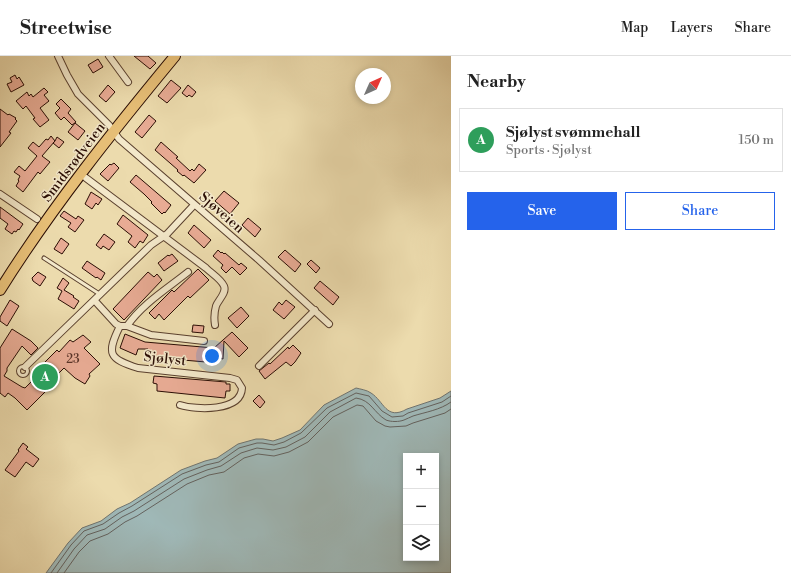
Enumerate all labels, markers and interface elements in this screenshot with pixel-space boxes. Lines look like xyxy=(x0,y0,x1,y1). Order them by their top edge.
text: Streetwise xyxy=(20,16,112,40)
text: Map xyxy=(621,19,648,37)
text: Layers xyxy=(670,19,713,37)
text: Share xyxy=(735,19,771,37)
north arrow xyxy=(355,68,391,104)
text: Nearby xyxy=(467,71,526,93)
street label: Smidsrødveien xyxy=(38,119,110,206)
text: Sjølyst svømmehall xyxy=(506,123,640,142)
text: A xyxy=(476,132,486,148)
text: 150 m xyxy=(739,132,774,148)
text: Sports · Sjølyst xyxy=(506,142,592,158)
street label: Sjøveien xyxy=(195,188,248,238)
button: Save xyxy=(467,192,617,230)
button: Share xyxy=(625,192,775,230)
your location xyxy=(202,346,222,366)
street label: Sjølyst xyxy=(143,348,187,370)
house number: 23 xyxy=(66,352,80,367)
pin: A xyxy=(32,362,58,392)
map controls xyxy=(403,453,439,561)
button: + xyxy=(403,453,439,489)
button: − xyxy=(403,489,439,525)
button: layers xyxy=(403,525,439,561)

